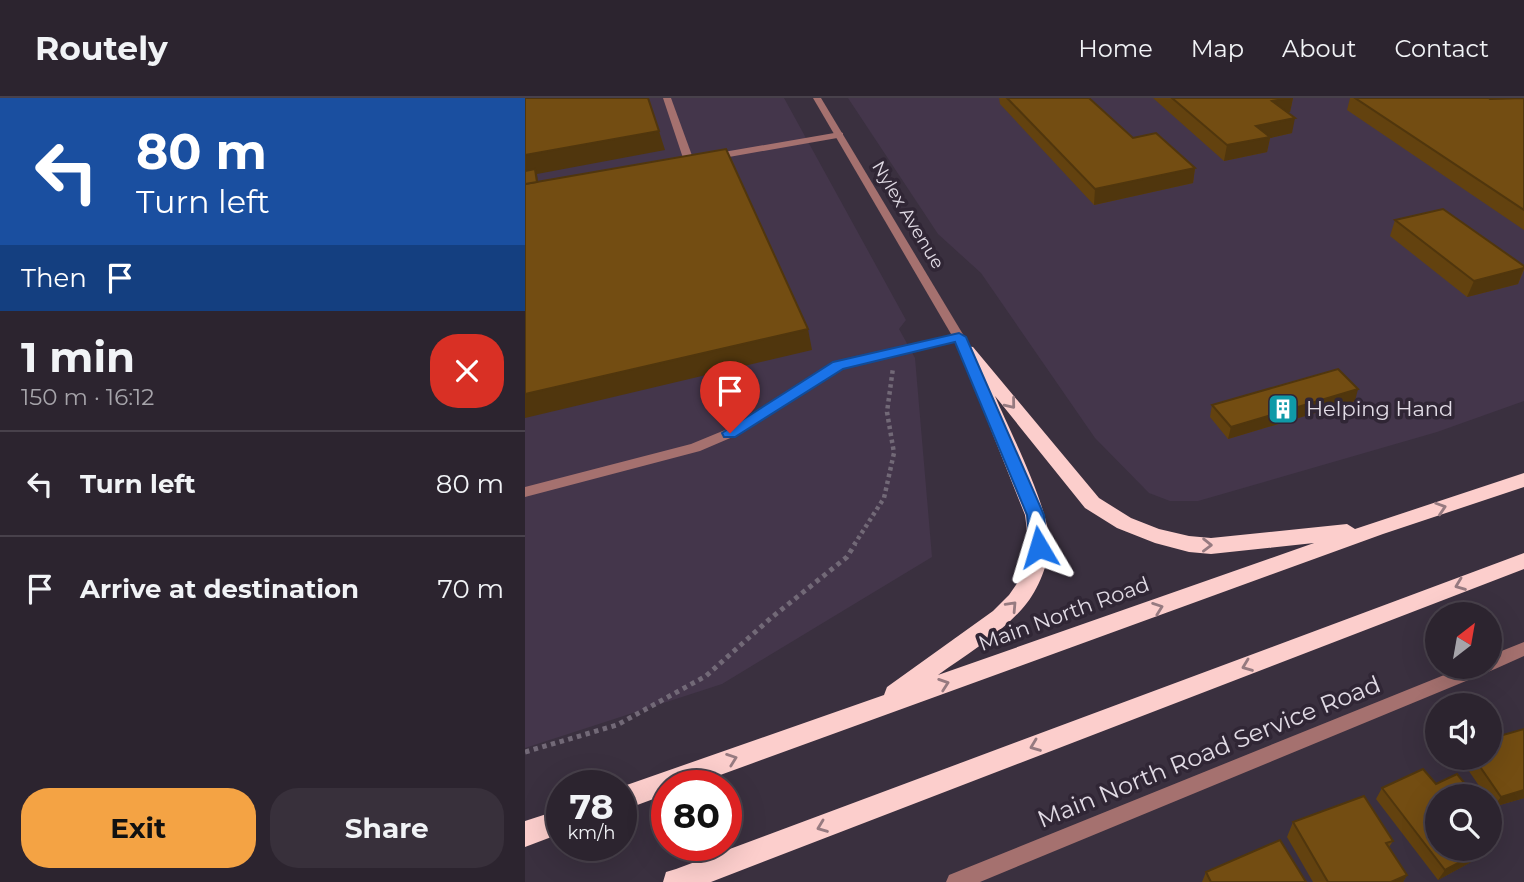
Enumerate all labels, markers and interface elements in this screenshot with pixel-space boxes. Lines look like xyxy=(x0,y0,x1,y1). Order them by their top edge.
text: Routely xyxy=(35,28,168,68)
text: Home xyxy=(1078,34,1153,63)
text: Map xyxy=(1191,34,1244,63)
text: About xyxy=(1282,34,1356,63)
text: Contact xyxy=(1394,34,1489,63)
text: 80 m xyxy=(136,122,267,181)
icon: left xyxy=(21,126,112,217)
street label: Nylex Avenue xyxy=(867,157,949,273)
text: Turn left xyxy=(136,182,270,221)
icon: arrive xyxy=(101,259,139,297)
text: Then xyxy=(21,262,87,294)
text: 1 min xyxy=(21,331,135,383)
button: close xyxy=(430,334,504,408)
pin xyxy=(700,361,760,433)
icon: arrive xyxy=(711,372,749,410)
text: 150 m · 16:12 xyxy=(21,383,154,411)
building icon: Helping Hand xyxy=(1266,392,1300,426)
place label: Helping Hand xyxy=(1306,396,1453,421)
one-way arrow xyxy=(1002,397,1015,409)
icon: left xyxy=(21,465,59,503)
text: Turn left xyxy=(80,468,196,500)
text: 80 m xyxy=(436,468,504,500)
one-way arrow xyxy=(1434,501,1446,516)
position arrow xyxy=(1002,510,1076,584)
one-way arrow xyxy=(1202,537,1212,553)
icon: arrive xyxy=(21,570,59,608)
street label: Main North Road xyxy=(975,571,1153,656)
text: Arrive at destination xyxy=(80,573,359,605)
text: 70 m xyxy=(438,573,504,605)
one-way arrow xyxy=(1455,577,1467,591)
one-way arrow xyxy=(1003,601,1016,614)
one-way arrow xyxy=(1152,602,1164,616)
north arrow xyxy=(1425,602,1501,679)
map controls xyxy=(1425,602,1502,861)
one-way arrow xyxy=(1242,657,1254,671)
street label: Main North Road Service Road xyxy=(1033,669,1385,834)
one-way arrow xyxy=(937,678,949,692)
button: sound xyxy=(1425,693,1502,770)
one-way arrow xyxy=(1029,738,1041,752)
one-way arrow xyxy=(725,753,737,767)
speed limit sign: 80 xyxy=(651,770,742,861)
button: search xyxy=(1425,784,1502,861)
text: 78 xyxy=(569,785,614,828)
button: Exit xyxy=(21,788,256,868)
button: Share xyxy=(270,788,504,868)
one-way arrow xyxy=(816,818,828,832)
text: km/h xyxy=(567,822,616,844)

